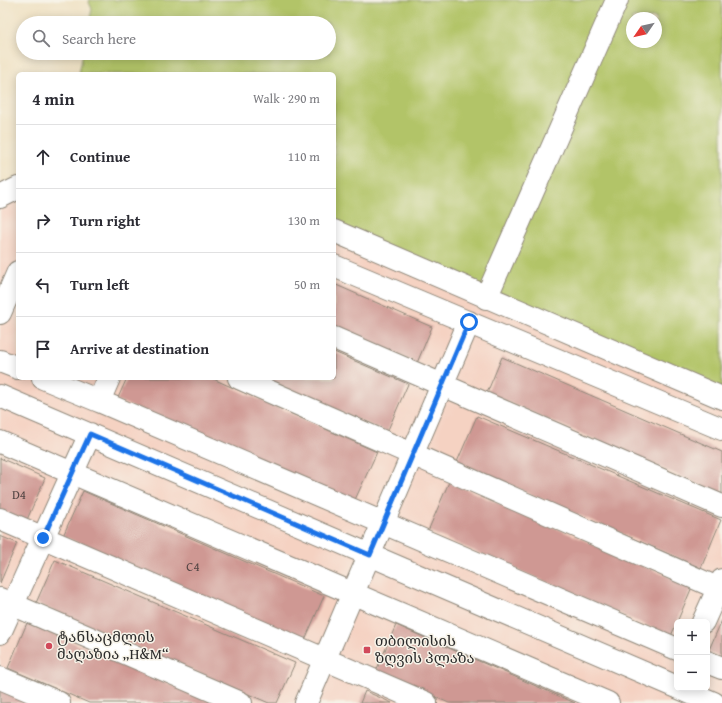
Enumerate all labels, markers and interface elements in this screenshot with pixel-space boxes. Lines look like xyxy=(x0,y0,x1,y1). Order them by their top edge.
north arrow xyxy=(626,12,662,48)
search box xyxy=(16,16,336,60)
icon: search xyxy=(30,27,52,49)
text: Search here xyxy=(62,28,136,49)
text: 4 min xyxy=(32,86,74,111)
text: Walk · 290 m xyxy=(253,89,320,108)
icon: ahead xyxy=(32,146,54,168)
text: Continue xyxy=(70,146,131,167)
text: 110 m xyxy=(288,147,320,166)
icon: right xyxy=(32,210,54,232)
text: Turn right xyxy=(70,210,141,231)
text: 130 m xyxy=(288,211,320,230)
icon: left xyxy=(32,274,54,296)
text: Turn left xyxy=(70,274,129,295)
text: 50 m xyxy=(294,275,320,294)
route start xyxy=(460,313,478,331)
icon: arrive xyxy=(32,338,54,360)
text: Arrive at destination xyxy=(70,338,209,359)
house number: D4 xyxy=(12,485,26,504)
route end xyxy=(34,529,52,547)
house number: C4 xyxy=(186,557,200,576)
map controls xyxy=(674,619,710,691)
button: + xyxy=(674,619,710,655)
place label: ტანსაცმლის მაღაზია „H&M“ xyxy=(57,626,169,664)
place label: თბილისის ზღვის პლაზა xyxy=(375,630,475,668)
marker: ტანსაცმლის მაღაზია „H&M“ xyxy=(44,641,54,651)
marker: თბილისის ზღვის პლაზა xyxy=(362,645,372,655)
button: − xyxy=(674,655,710,691)

